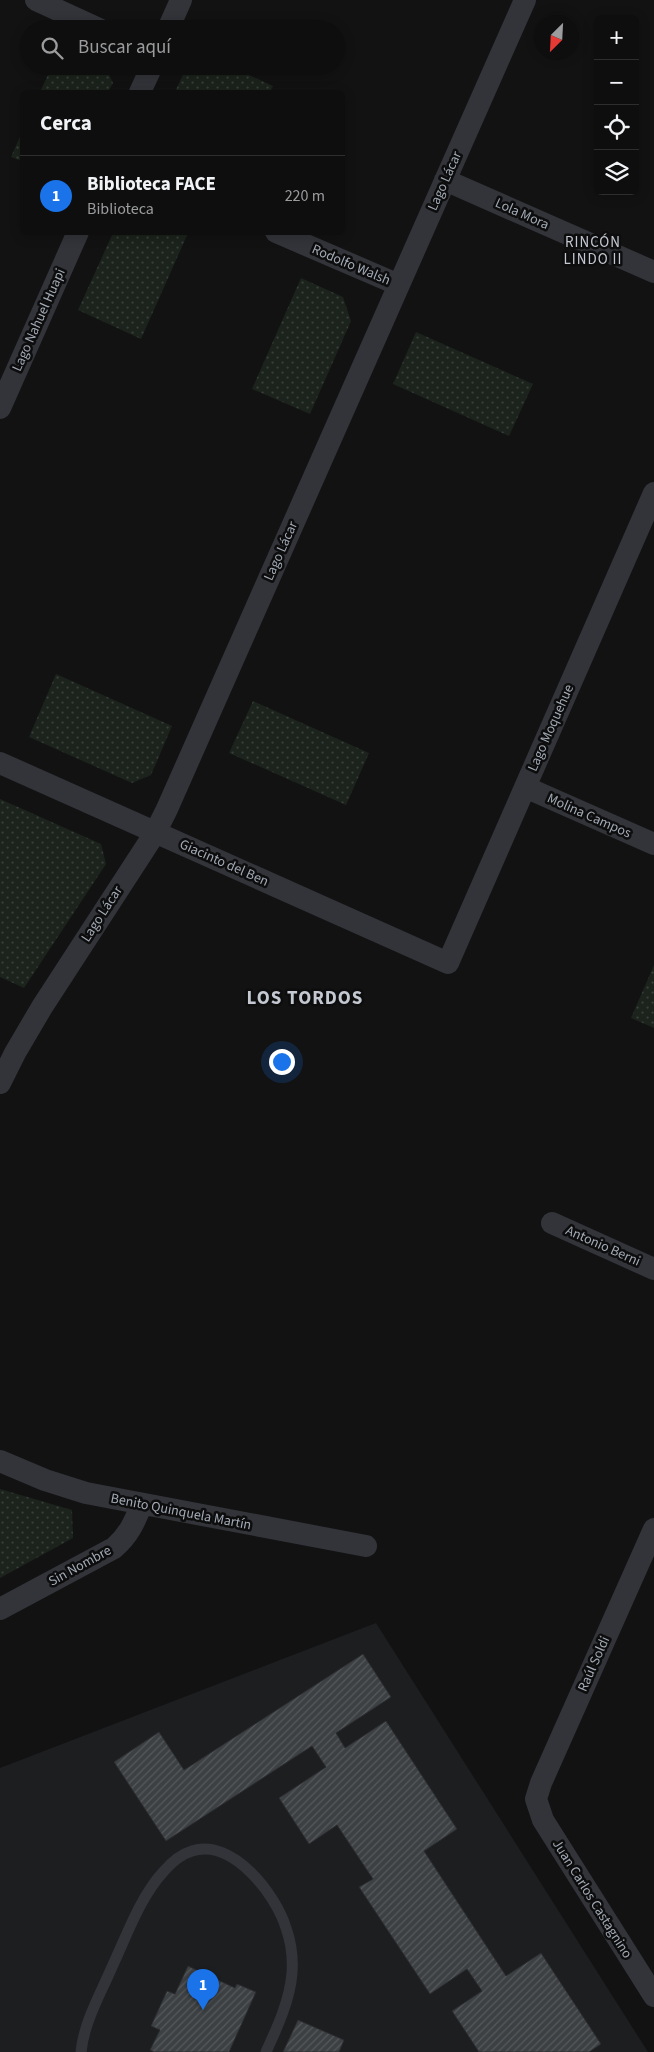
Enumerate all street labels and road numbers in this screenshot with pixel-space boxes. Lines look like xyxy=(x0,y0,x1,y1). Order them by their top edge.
street label: Lago Lácar xyxy=(423,148,467,214)
street label: Lola Mora xyxy=(492,193,552,235)
street label: Rodolfo Walsh xyxy=(309,239,393,291)
street label: Lago Nahuel Huapi xyxy=(7,265,71,375)
street label: Lago Lácar xyxy=(259,518,303,584)
street label: Lago Moquehue xyxy=(523,681,579,775)
street label: Molina Campos xyxy=(544,789,634,844)
street label: Giacinto del Ben xyxy=(176,834,272,892)
street label: Lago Lácar xyxy=(76,882,128,946)
street label: Antonio Berni xyxy=(562,1221,644,1271)
street label: Benito Quinquela Martín xyxy=(109,1489,253,1535)
street label: Sin Nombre xyxy=(45,1540,115,1591)
street label: Raúl Soldi xyxy=(573,1633,615,1695)
street label: Juan Carlos Castagnino xyxy=(547,1836,637,1962)

